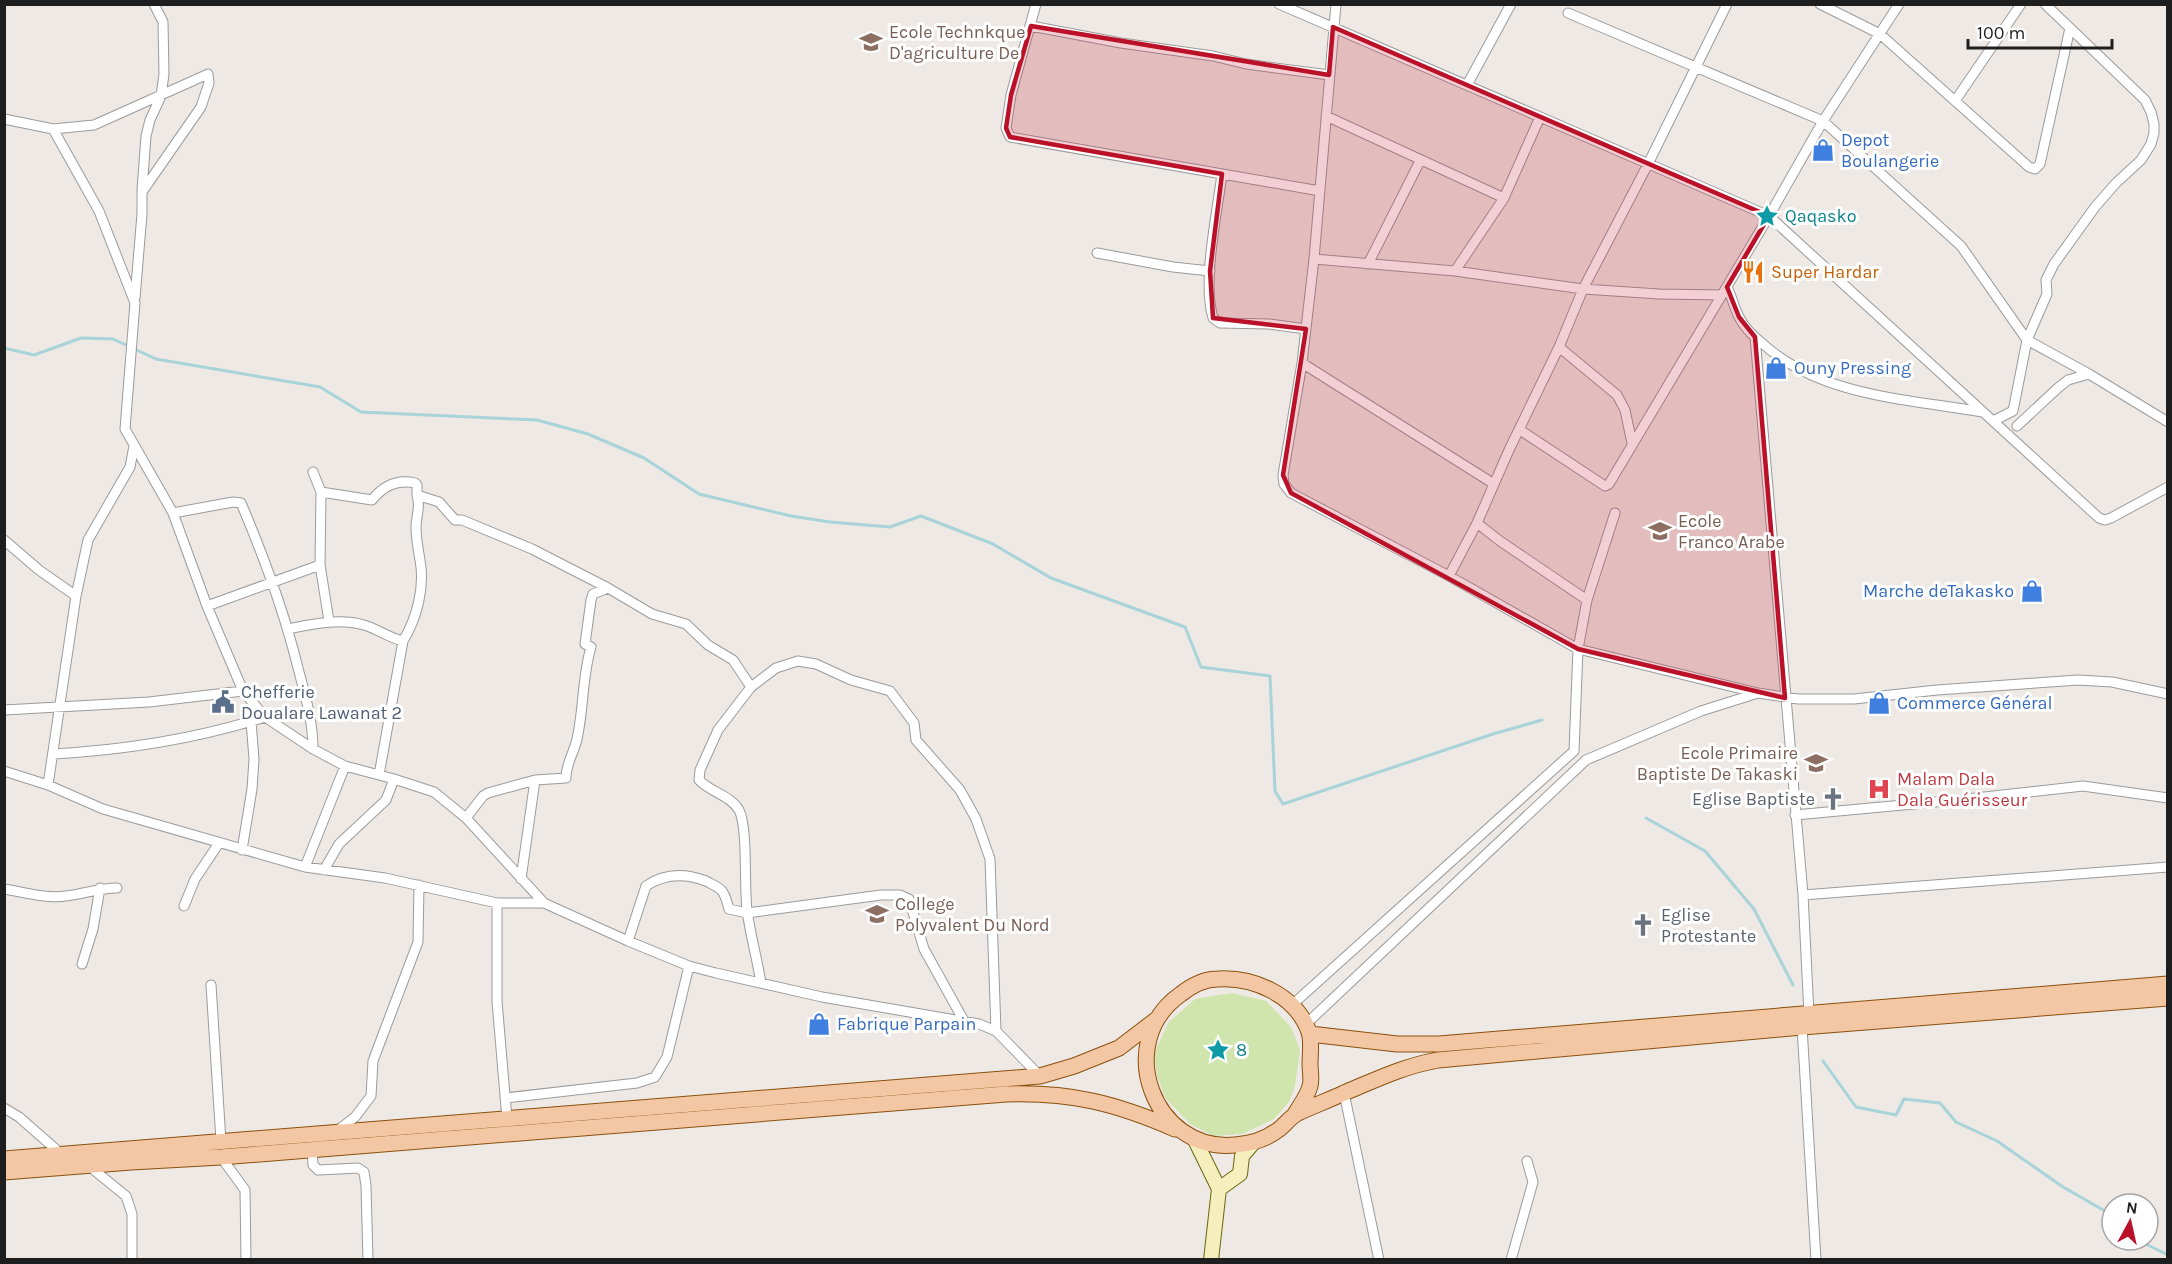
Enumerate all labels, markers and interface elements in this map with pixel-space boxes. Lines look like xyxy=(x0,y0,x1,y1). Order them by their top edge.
scale bar xyxy=(1968,12,2112,50)
place label: Ecole Technkque D'agriculture De xyxy=(889,21,1026,64)
text: 100 m xyxy=(1977,22,2025,44)
school or university icon: Ecole Technkque D'agriculture De xyxy=(858,29,884,55)
place label: Depot Boulangerie xyxy=(1841,129,1939,172)
shop icon: Depot Boulangerie xyxy=(1810,137,1836,163)
place icon: Qaqasko xyxy=(1754,203,1780,229)
place label: Qaqasko xyxy=(1785,205,1857,227)
restaurant icon: Super Hardar xyxy=(1740,259,1766,285)
place label: Super Hardar xyxy=(1771,261,1879,283)
shop icon: Ouny Pressing xyxy=(1763,355,1789,381)
place label: Ouny Pressing xyxy=(1794,357,1911,379)
place label: Ecole Franco Arabe xyxy=(1678,510,1785,553)
school or university icon: Ecole Franco Arabe xyxy=(1647,518,1673,544)
shop icon: Marche deTakasko xyxy=(2019,578,2045,604)
place label: Marche deTakasko xyxy=(1863,580,2014,602)
place label: Chefferie Doualare Lawanat 2 xyxy=(241,681,402,724)
public building icon: Chefferie Doualare Lawanat 2 xyxy=(210,689,236,715)
shop icon: Commerce Général xyxy=(1866,690,1892,716)
place label: Commerce Général xyxy=(1897,692,2053,714)
place label: Ecole Primaire Baptiste De Takaski xyxy=(1637,742,1798,785)
school or university icon: Ecole Primaire Baptiste De Takaski xyxy=(1803,750,1829,776)
place label: Malam Dala Dala Guérisseur xyxy=(1897,768,2028,811)
hospital icon: Malam Dala Dala Guérisseur xyxy=(1866,776,1892,802)
church icon: Eglise Baptiste xyxy=(1820,786,1846,812)
place label: Eglise Baptiste xyxy=(1692,788,1815,810)
place label: College Polyvalent Du Nord xyxy=(895,893,1050,936)
school or university icon: College Polyvalent Du Nord xyxy=(864,901,890,927)
place label: Eglise Protestante xyxy=(1661,904,1756,947)
church icon: Eglise Protestante xyxy=(1630,912,1656,938)
shop icon: Fabrique Parpain xyxy=(806,1011,832,1037)
place label: Fabrique Parpain xyxy=(837,1013,976,1035)
place icon: 8 xyxy=(1205,1037,1231,1063)
place label: 8 xyxy=(1236,1039,1247,1061)
north arrow xyxy=(2100,1192,2160,1252)
text: N xyxy=(2125,1197,2139,1218)

